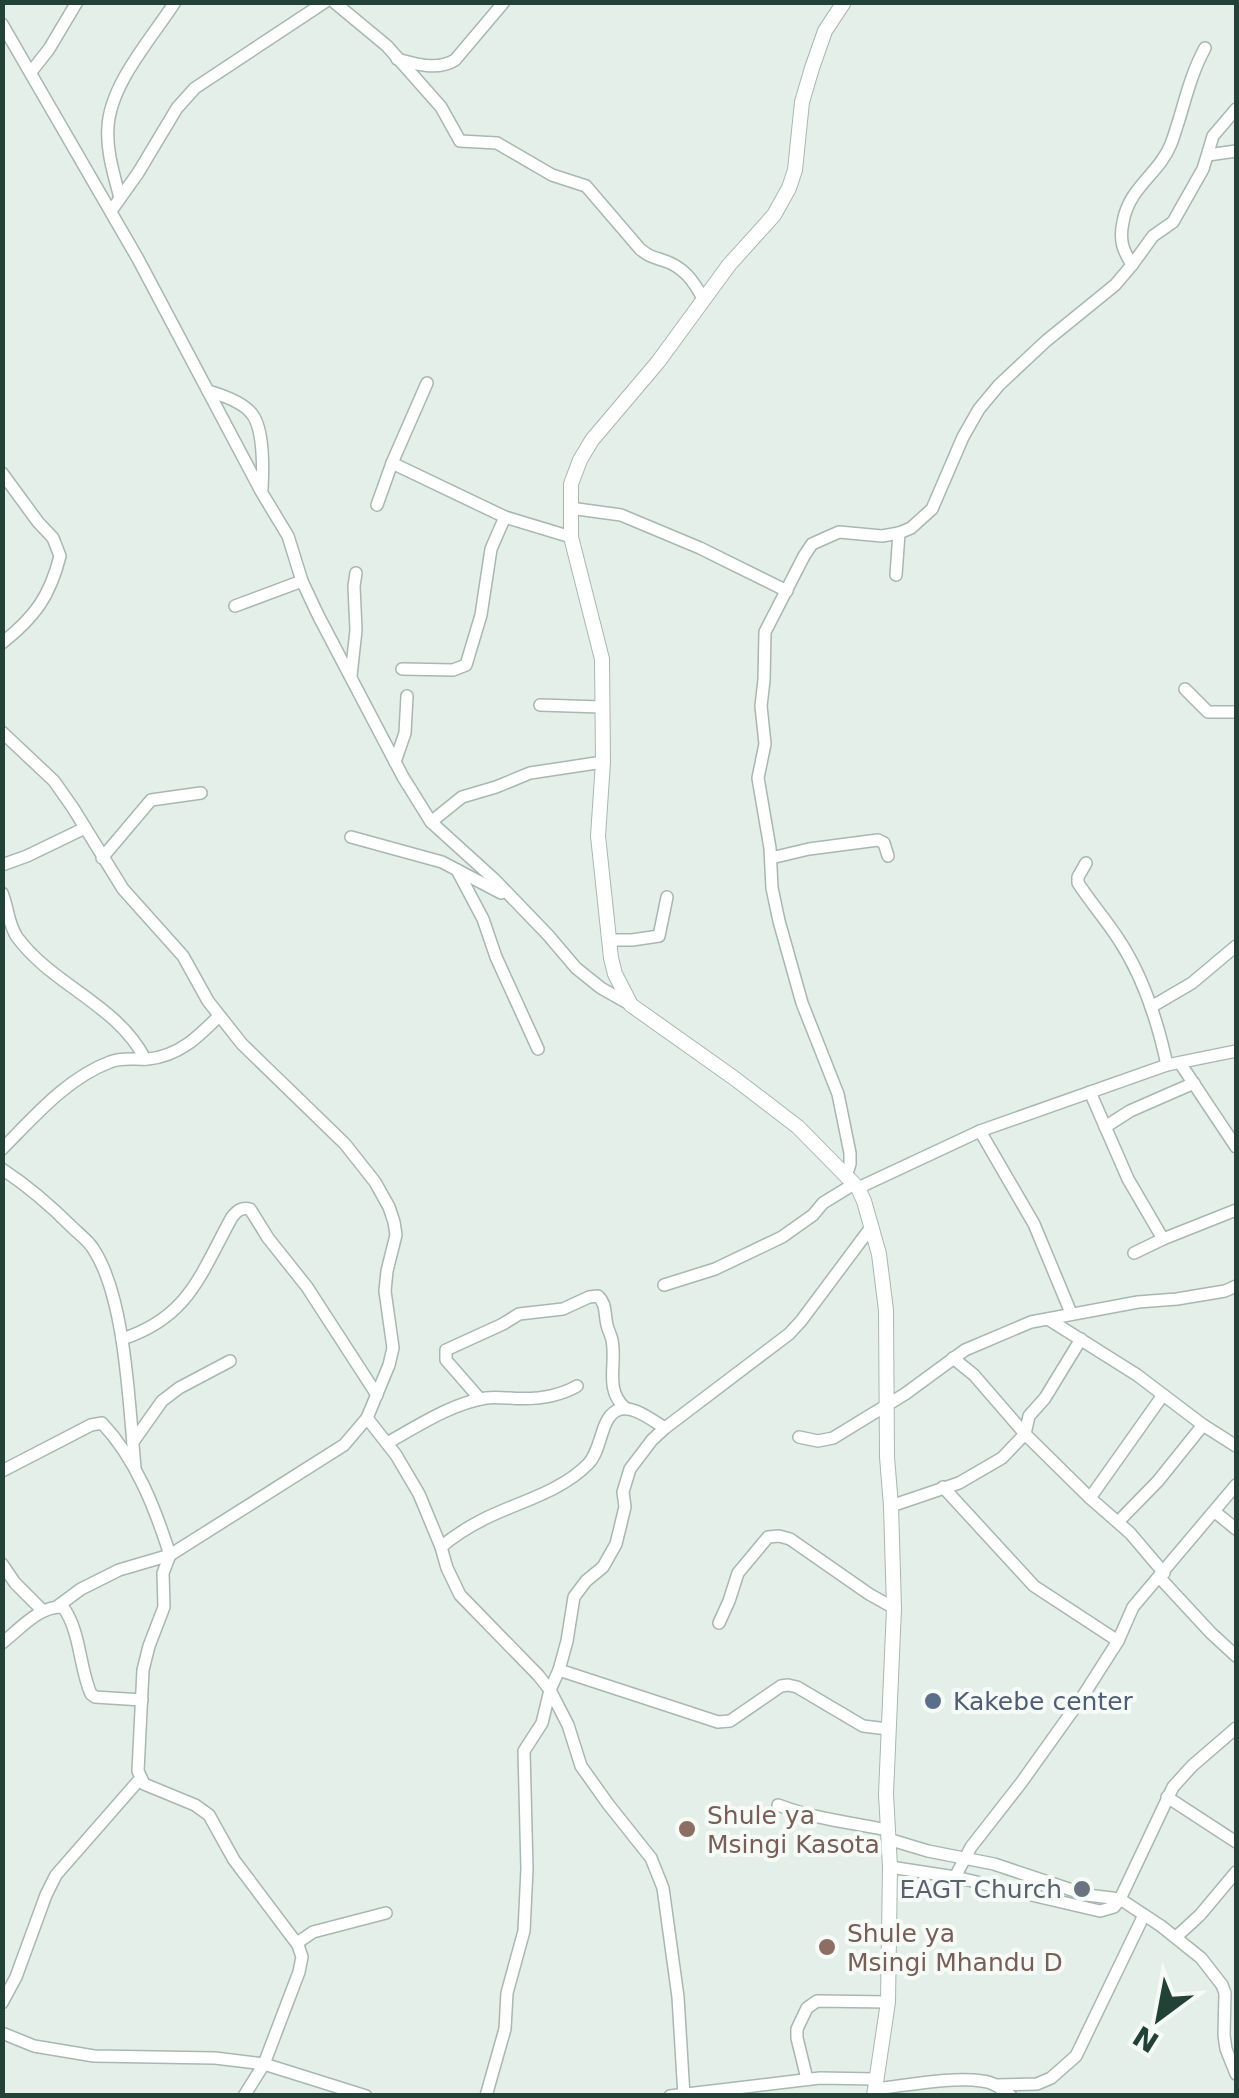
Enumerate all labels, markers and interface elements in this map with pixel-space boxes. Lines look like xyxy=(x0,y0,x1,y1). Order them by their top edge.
place label: Kakebe center xyxy=(953,1687,1134,1716)
marker: Kakebe center xyxy=(922,1690,944,1712)
place label: Shule ya Msingi Kasota xyxy=(707,1801,880,1859)
marker: Shule ya Msingi Kasota xyxy=(676,1818,698,1840)
place label: EAGT Church xyxy=(899,1875,1062,1904)
marker: EAGT Church xyxy=(1071,1878,1093,1900)
place label: Shule ya Msingi Mhandu D xyxy=(847,1919,1063,1977)
marker: Shule ya Msingi Mhandu D xyxy=(816,1936,838,1958)
north arrow xyxy=(1109,1968,1209,2068)
text: N xyxy=(1127,2019,1165,2059)

